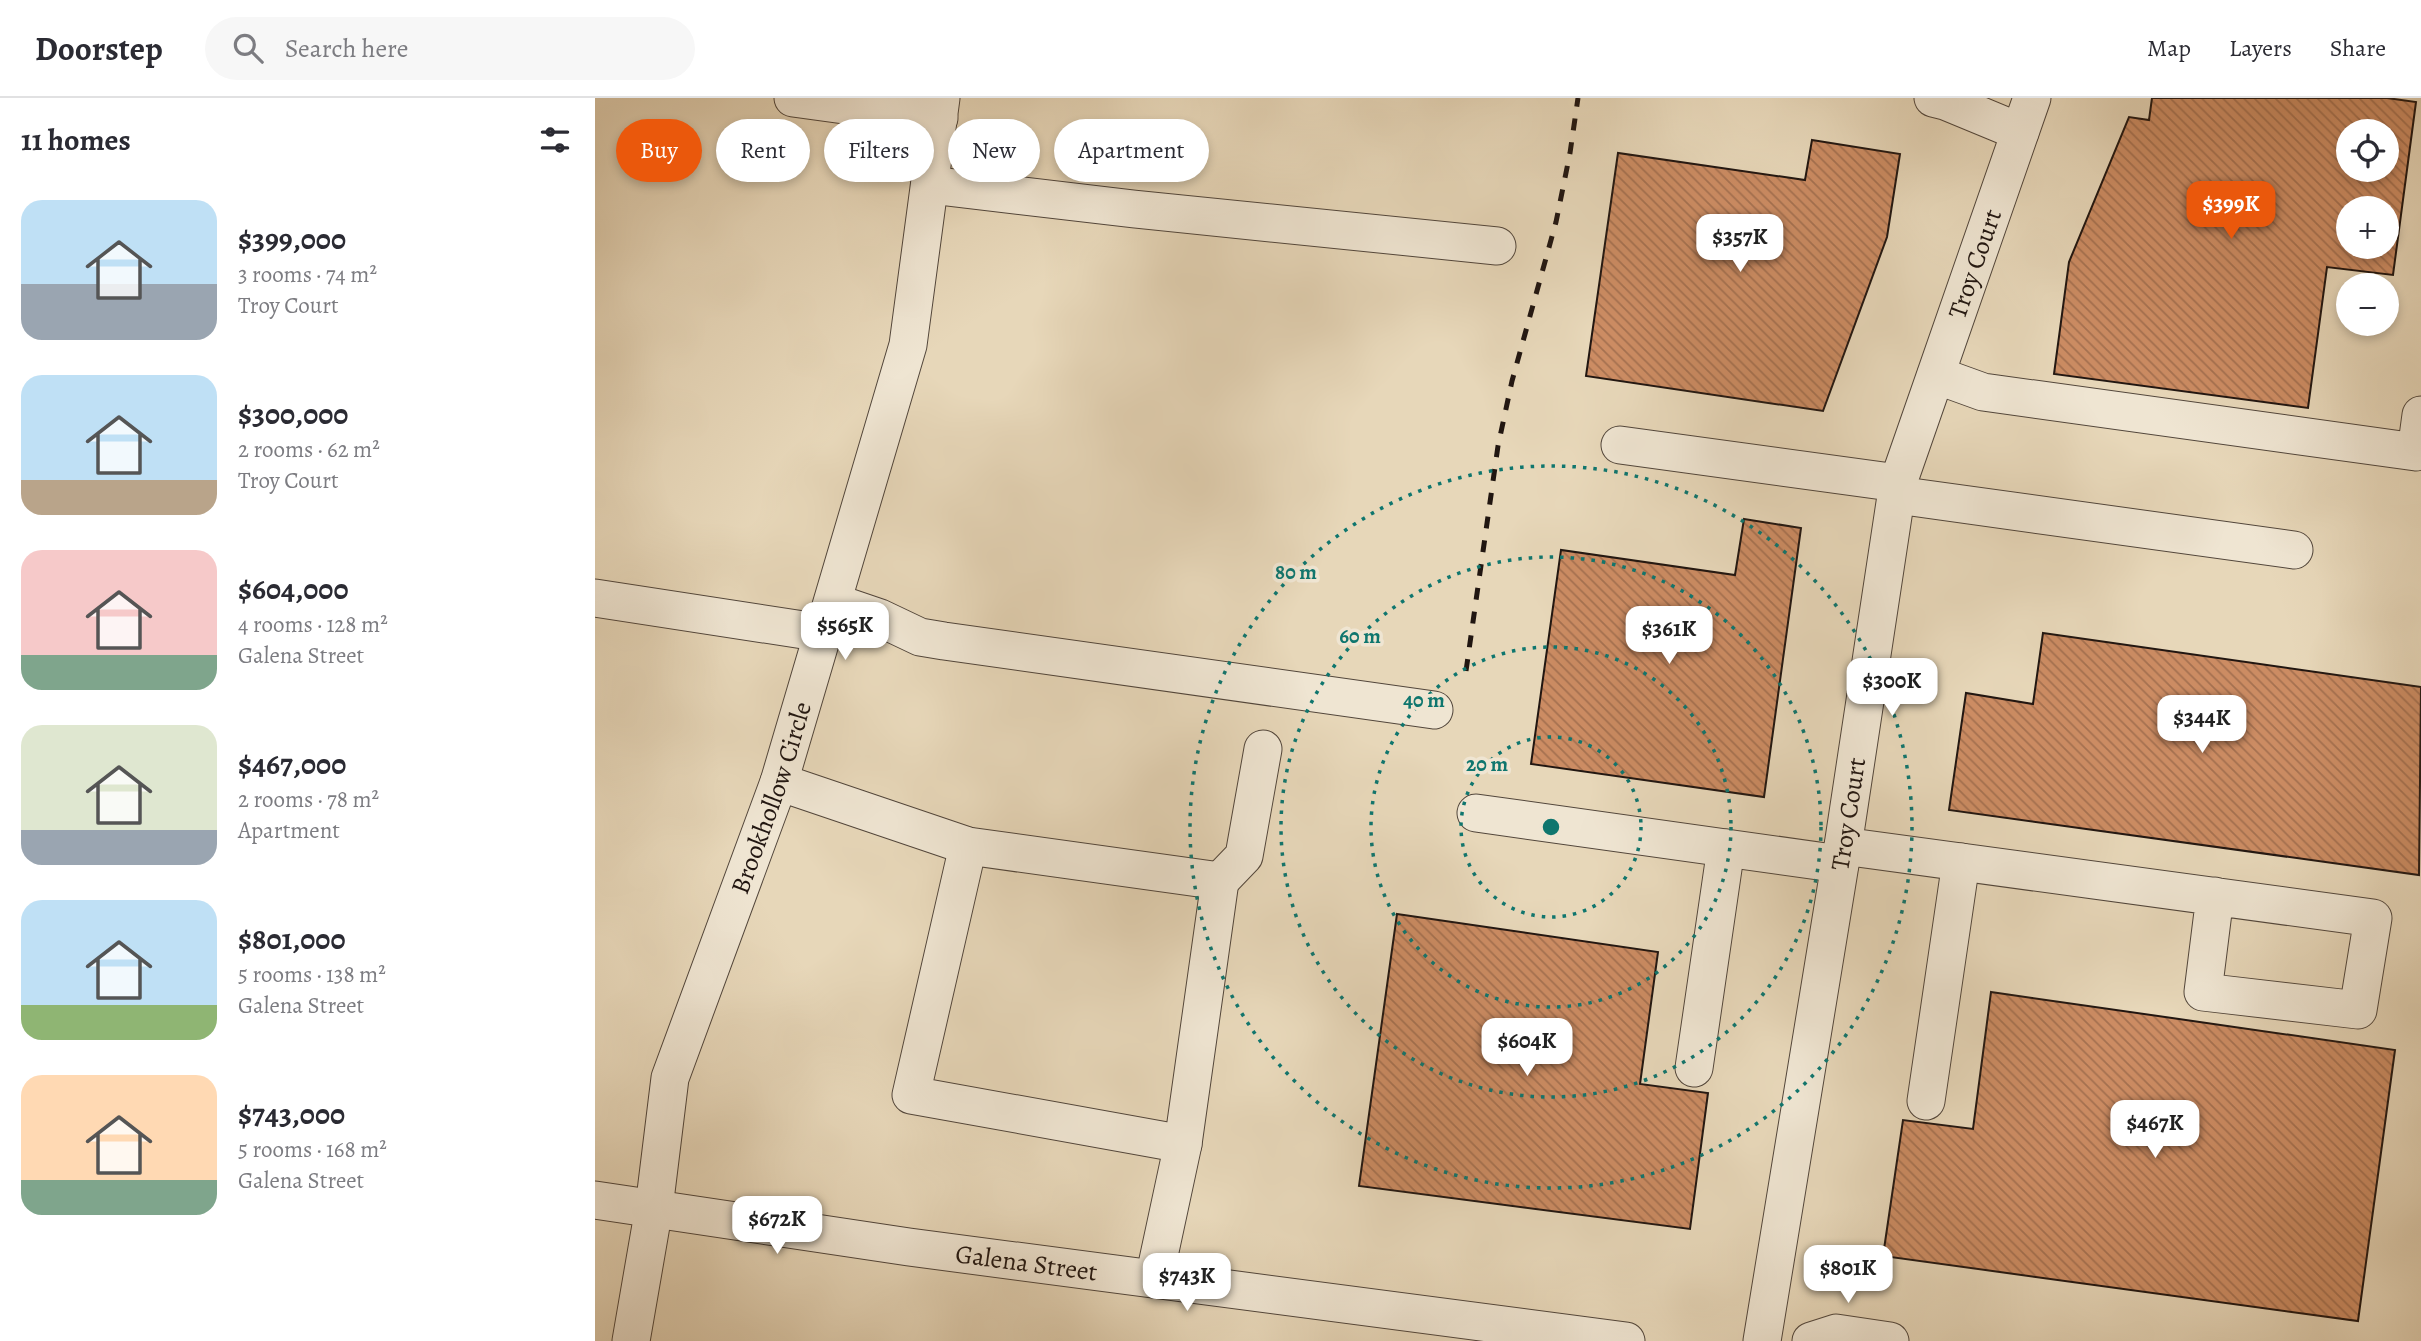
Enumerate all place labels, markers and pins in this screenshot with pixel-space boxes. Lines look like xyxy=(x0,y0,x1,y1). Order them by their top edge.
pin: $399K xyxy=(2182,181,2280,241)
pin: $357K xyxy=(1691,214,1789,274)
pin: $565K xyxy=(796,602,894,662)
pin: $361K xyxy=(1620,606,1718,666)
pin: $300K xyxy=(1843,658,1941,718)
pin: $344K xyxy=(2153,696,2251,755)
centre of rings xyxy=(1539,815,1563,839)
pin: $604K xyxy=(1478,1018,1576,1078)
pin: $467K xyxy=(2106,1100,2204,1160)
pin: $672K xyxy=(728,1196,826,1256)
pin: $801K xyxy=(1799,1246,1897,1305)
pin: $743K xyxy=(1138,1254,1236,1313)

